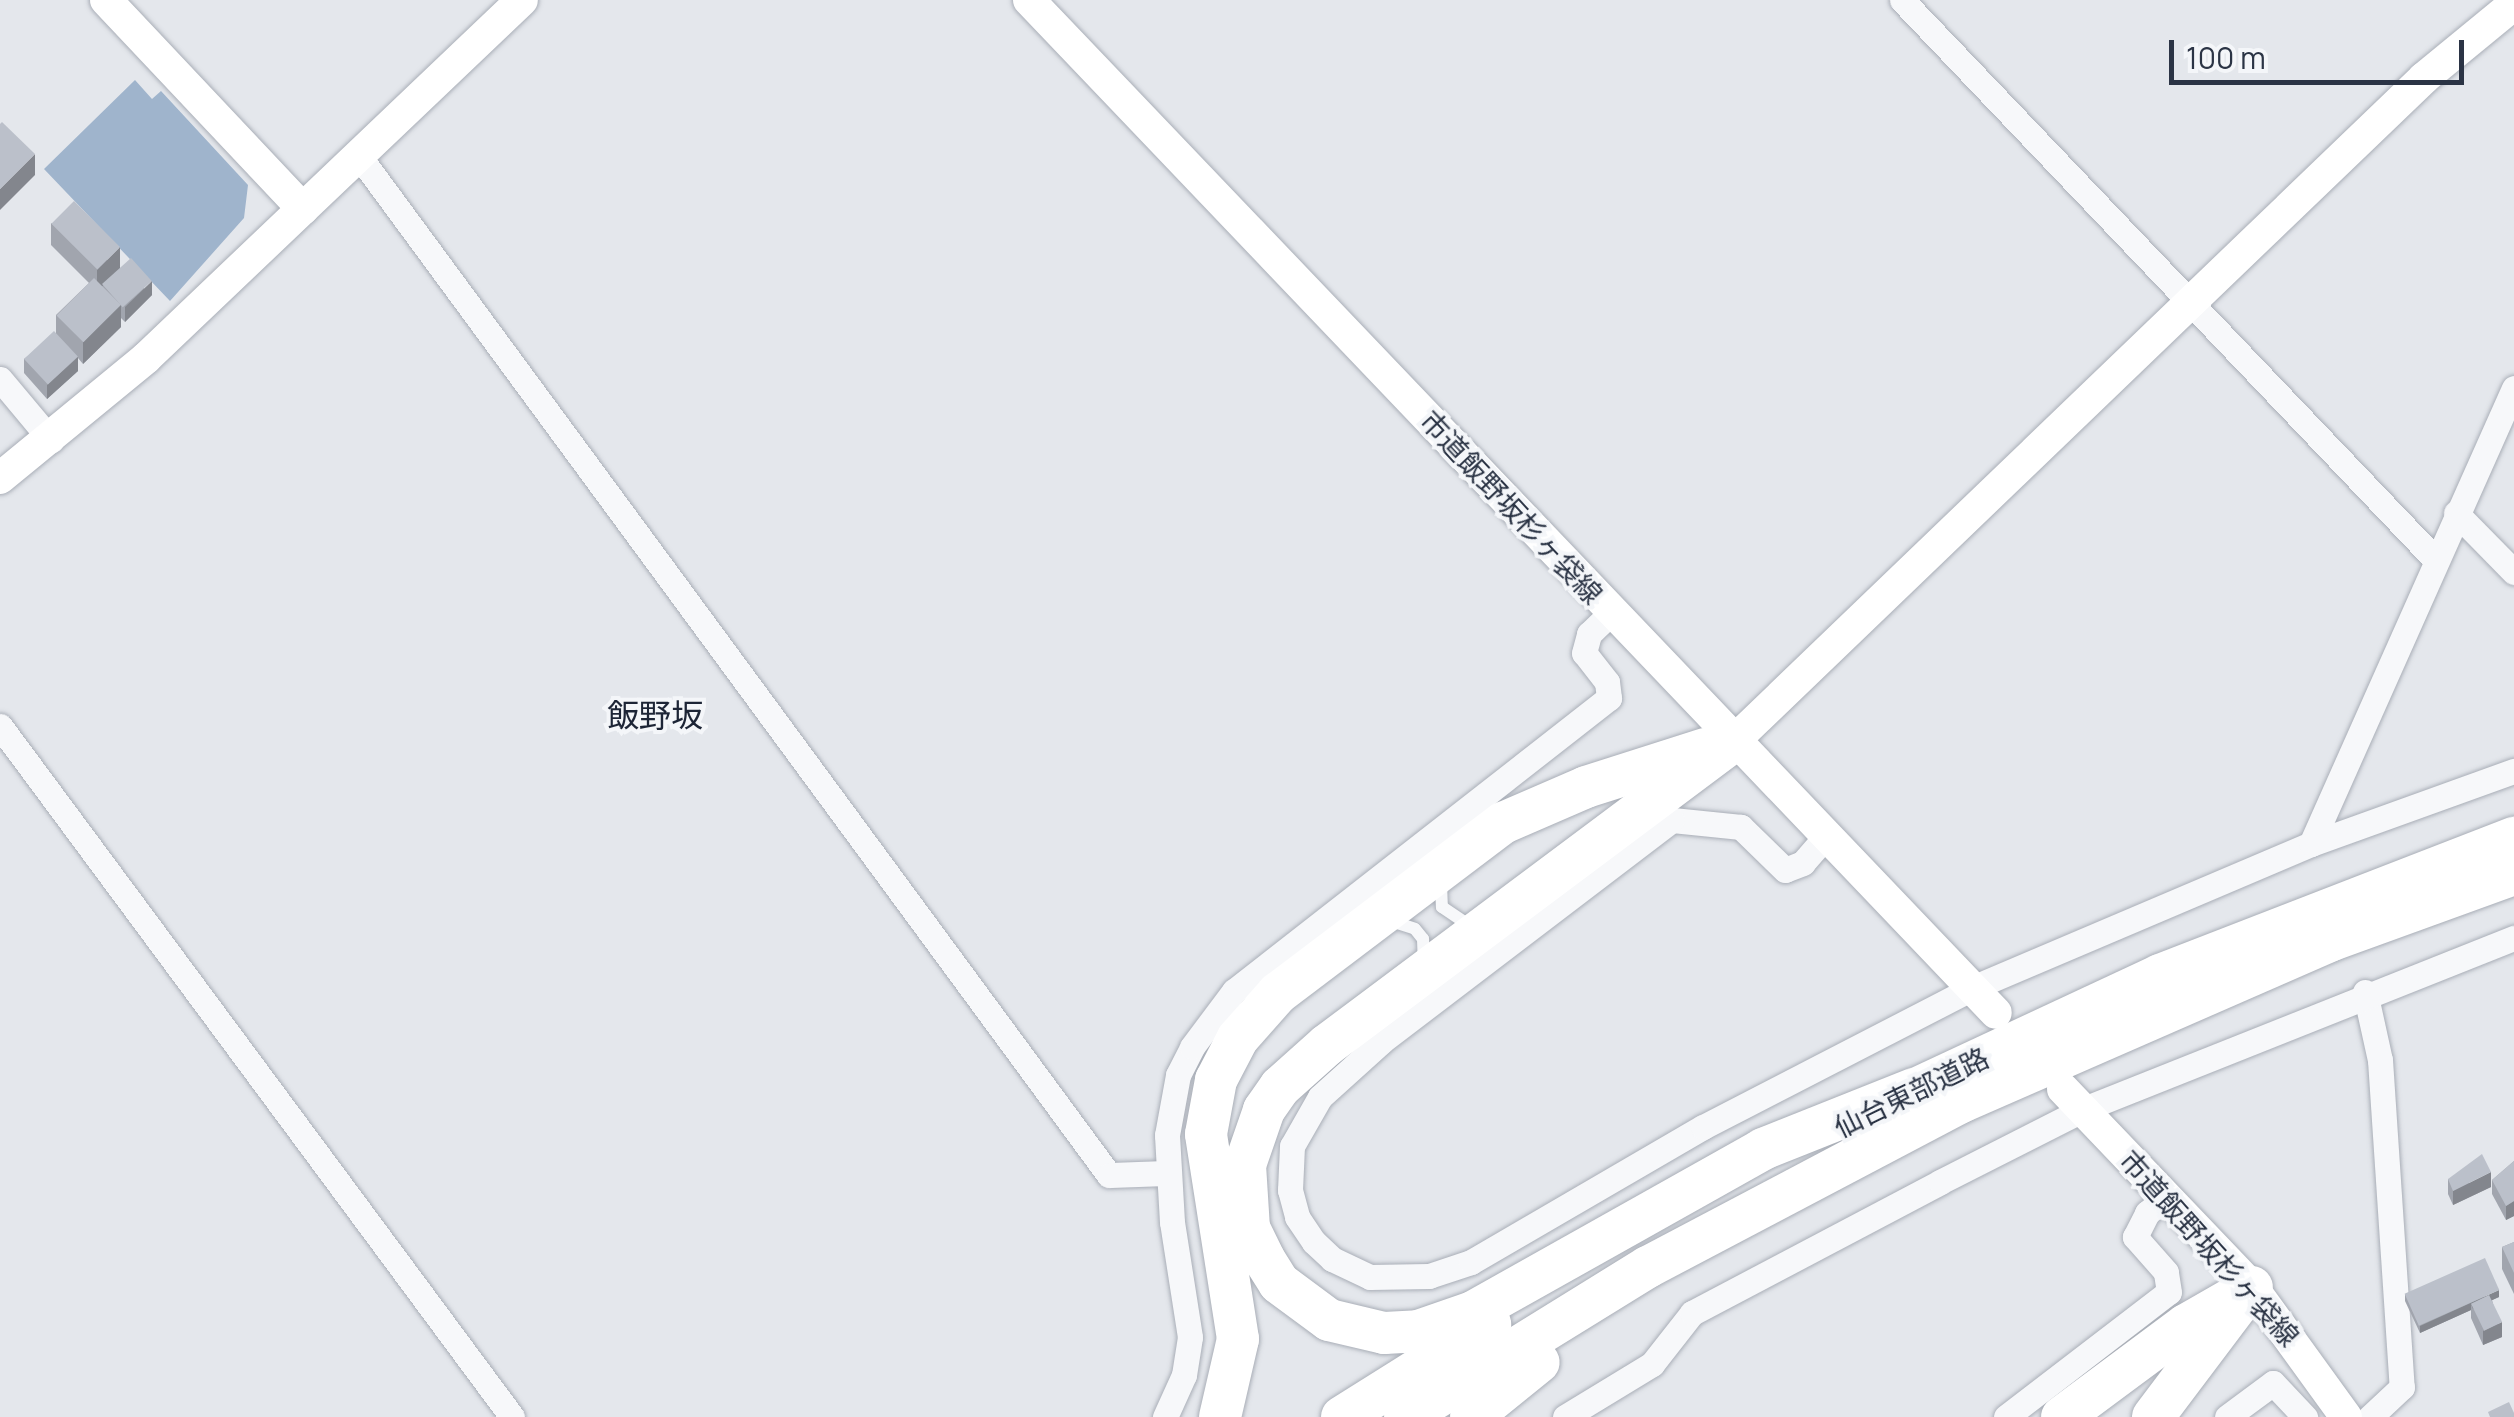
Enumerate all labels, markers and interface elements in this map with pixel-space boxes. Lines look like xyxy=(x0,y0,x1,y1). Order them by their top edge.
scale bar xyxy=(2174,20,2469,82)
text: 100 m xyxy=(2186,37,2266,78)
street label: 市道飯野坂杉ヶ袋線 xyxy=(1414,403,1610,611)
district label: 飯野坂 xyxy=(607,696,703,734)
street label: 仙台東部道路 xyxy=(1828,1040,1994,1144)
street label: 市道飯野坂杉ヶ袋線 xyxy=(2113,1143,2307,1353)

